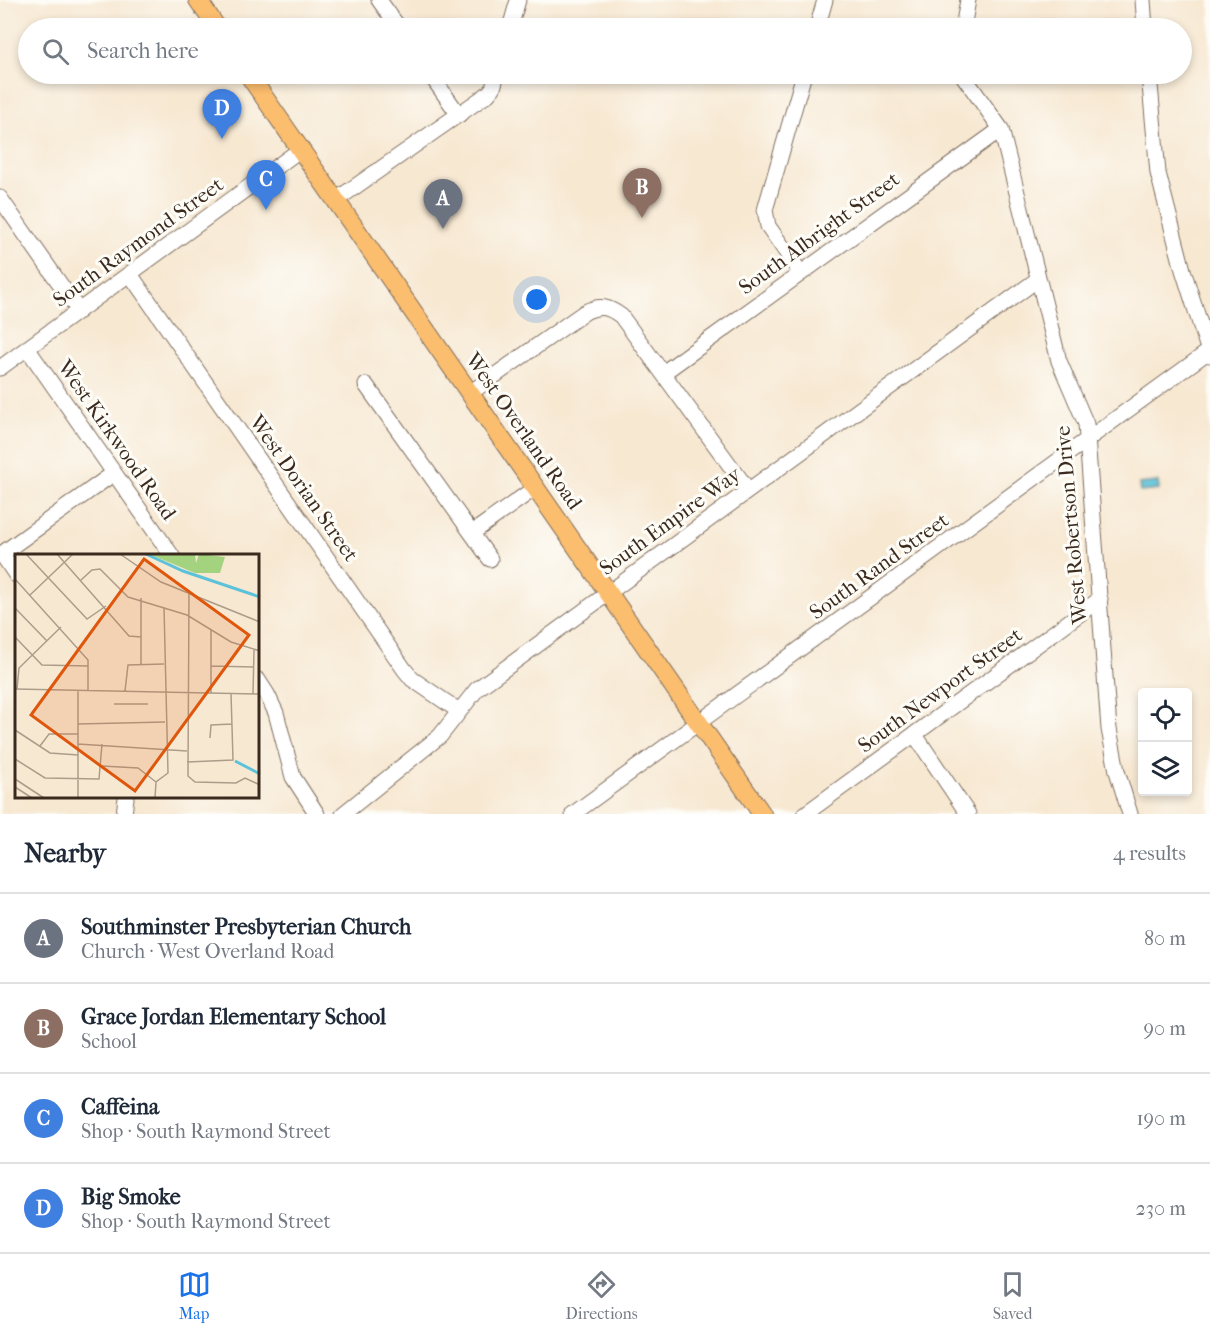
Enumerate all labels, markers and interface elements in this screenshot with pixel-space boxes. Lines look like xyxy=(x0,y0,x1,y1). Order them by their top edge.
search box xyxy=(18,18,1192,84)
icon: search xyxy=(39,35,72,68)
text: Search here xyxy=(87,38,199,64)
pin: D xyxy=(202,90,242,139)
pin: C xyxy=(246,160,286,210)
street label: South Albright Street xyxy=(734,166,904,299)
pin: B xyxy=(622,168,662,218)
street label: South Raymond Street xyxy=(48,172,228,312)
pin: A xyxy=(424,180,462,229)
your location xyxy=(522,285,551,314)
street label: West Overland Road xyxy=(460,347,587,514)
street label: West Kirkwood Road xyxy=(52,355,182,525)
street label: West Dorian Street xyxy=(244,409,364,566)
street label: West Robertson Drive xyxy=(1050,425,1092,626)
street label: South Empire Way xyxy=(595,461,746,580)
street label: South Rand Street xyxy=(805,507,953,624)
inset map xyxy=(15,554,260,799)
street label: South Newport Street xyxy=(853,622,1027,758)
map controls xyxy=(1138,688,1192,796)
button: locate xyxy=(1138,688,1192,742)
button: layers xyxy=(1138,742,1192,796)
text: Nearby xyxy=(24,838,106,869)
text: 4 results xyxy=(1113,842,1186,865)
text: Southminster Presbyterian Church xyxy=(81,914,411,940)
text: A xyxy=(37,927,50,950)
text: 80 m xyxy=(1144,927,1186,950)
text: Church · West Overland Road xyxy=(81,940,335,963)
text: Grace Jordan Elementary School xyxy=(81,1004,386,1030)
text: B xyxy=(37,1017,50,1040)
text: 90 m xyxy=(1144,1017,1186,1040)
text: School xyxy=(81,1030,137,1053)
text: Caffeina xyxy=(81,1094,159,1120)
text: C xyxy=(37,1107,50,1130)
text: 190 m xyxy=(1136,1107,1186,1130)
text: Shop · South Raymond Street xyxy=(81,1120,331,1143)
text: Big Smoke xyxy=(81,1184,181,1210)
text: D xyxy=(36,1197,51,1220)
text: 230 m xyxy=(1136,1197,1186,1220)
text: Shop · South Raymond Street xyxy=(81,1210,331,1233)
tab: Map xyxy=(178,1268,211,1323)
tab: Directions xyxy=(566,1268,638,1323)
tab: Saved xyxy=(993,1268,1032,1323)

